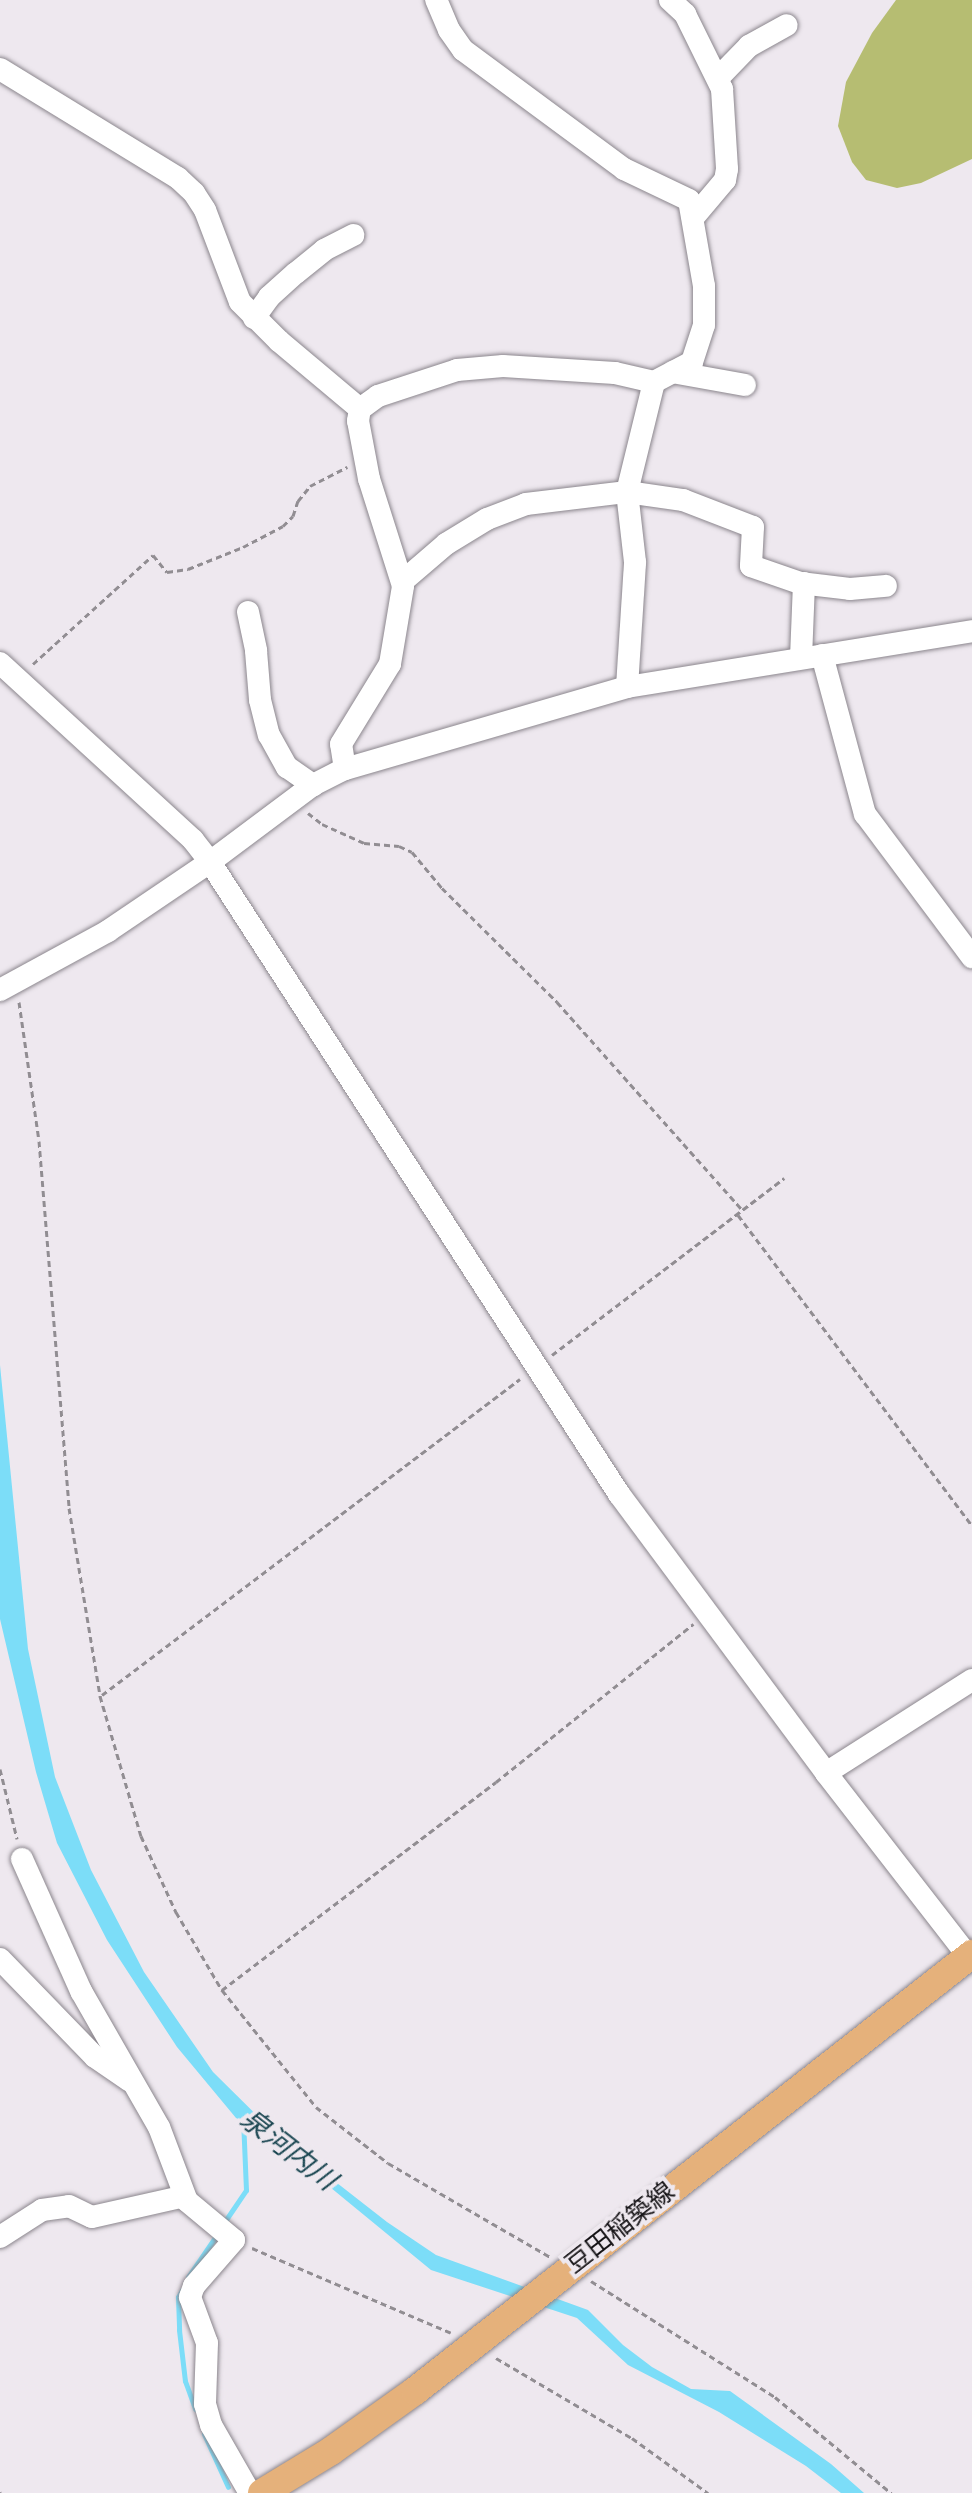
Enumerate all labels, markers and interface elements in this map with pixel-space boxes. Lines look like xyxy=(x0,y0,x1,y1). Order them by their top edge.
water label: 泉河内川 xyxy=(235,2101,343,2197)
street label: 豆田稲築線 xyxy=(559,2176,681,2280)

